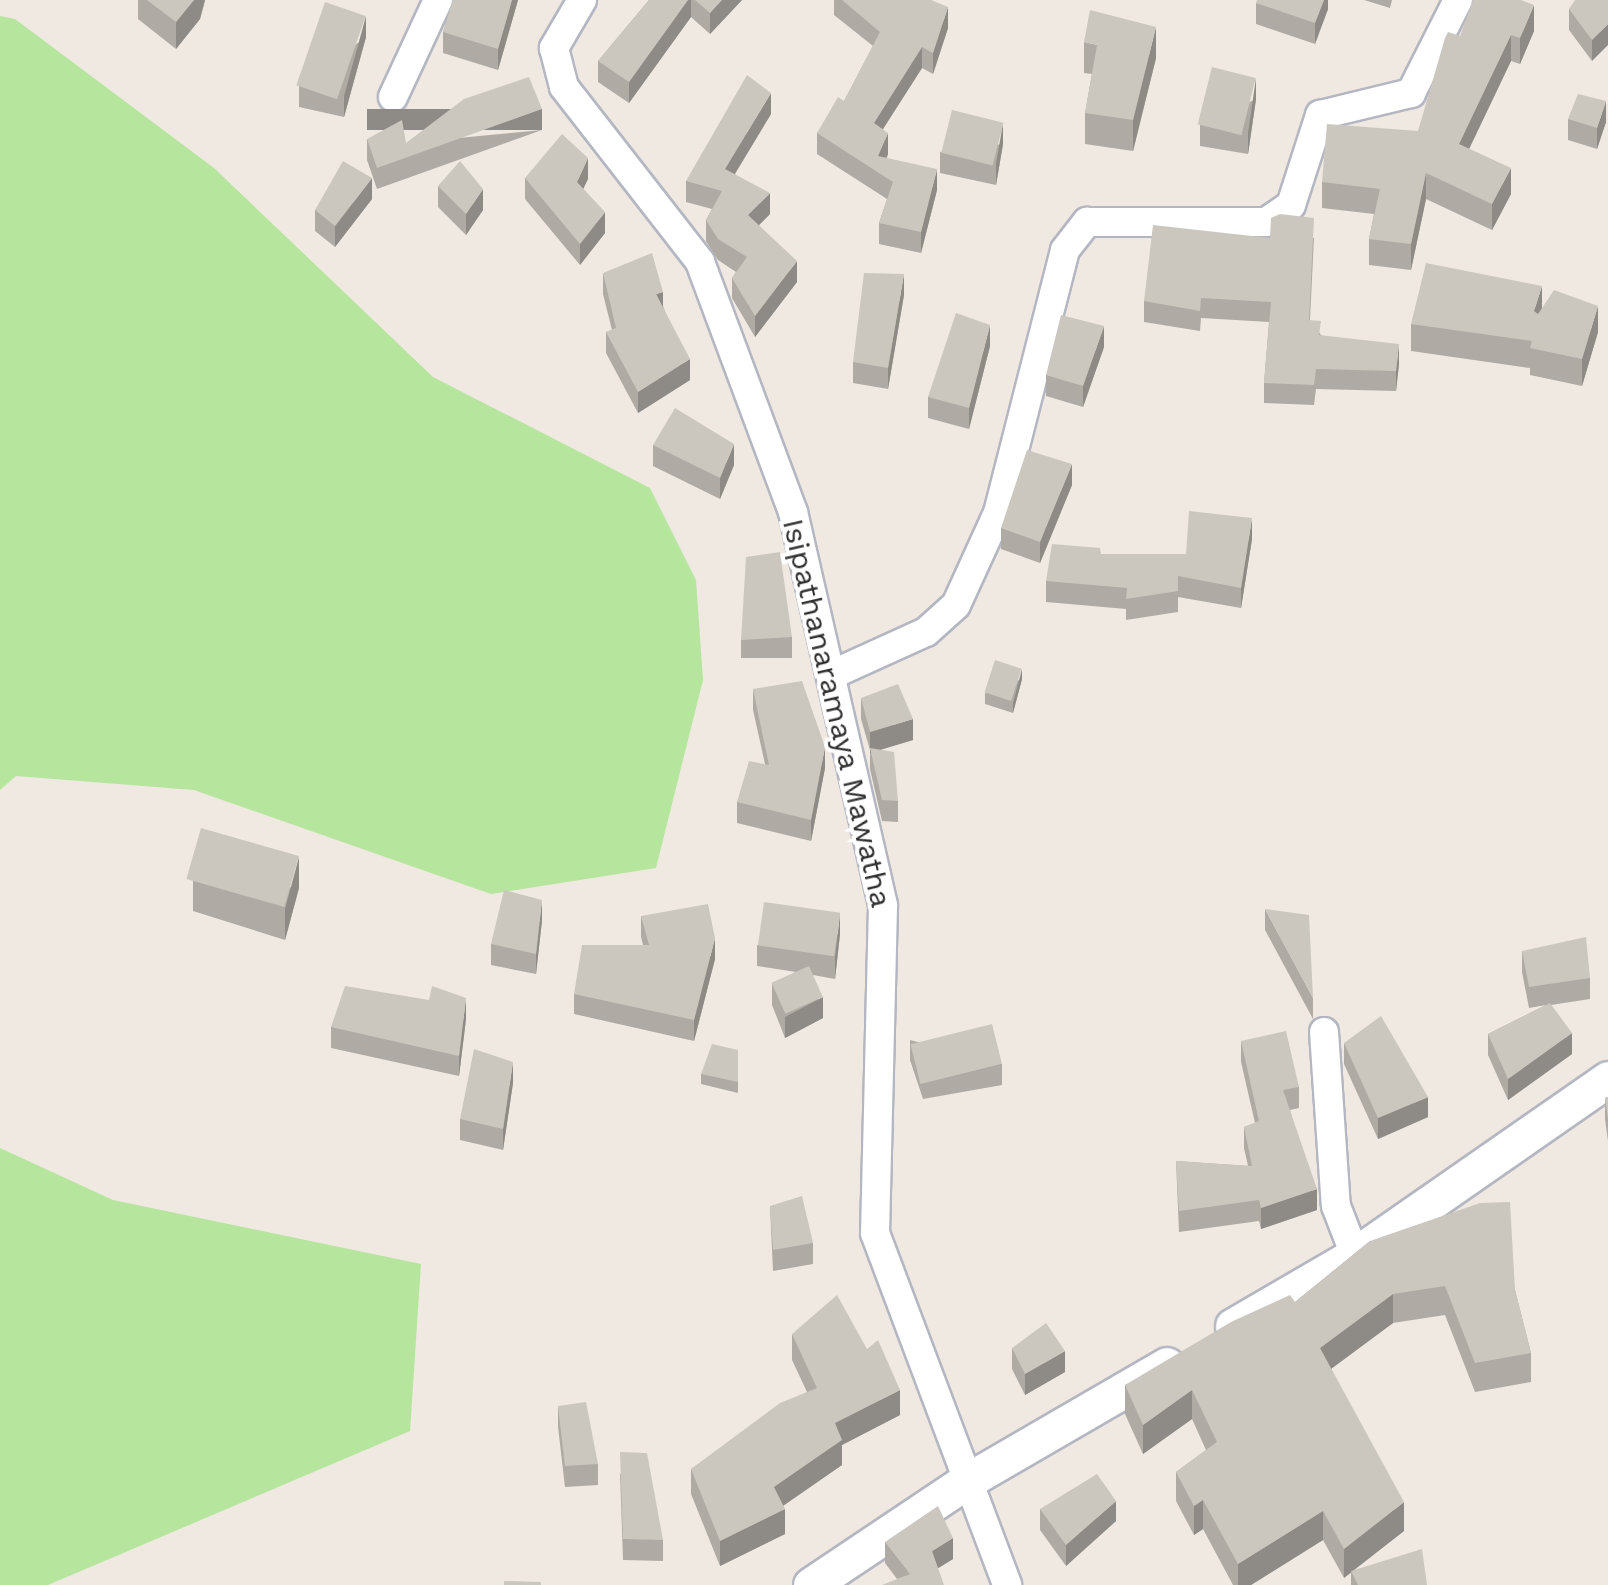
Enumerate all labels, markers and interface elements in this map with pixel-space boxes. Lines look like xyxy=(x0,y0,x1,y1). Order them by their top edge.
street label: Isipathanaramaya Mawatha xyxy=(775,515,899,911)

